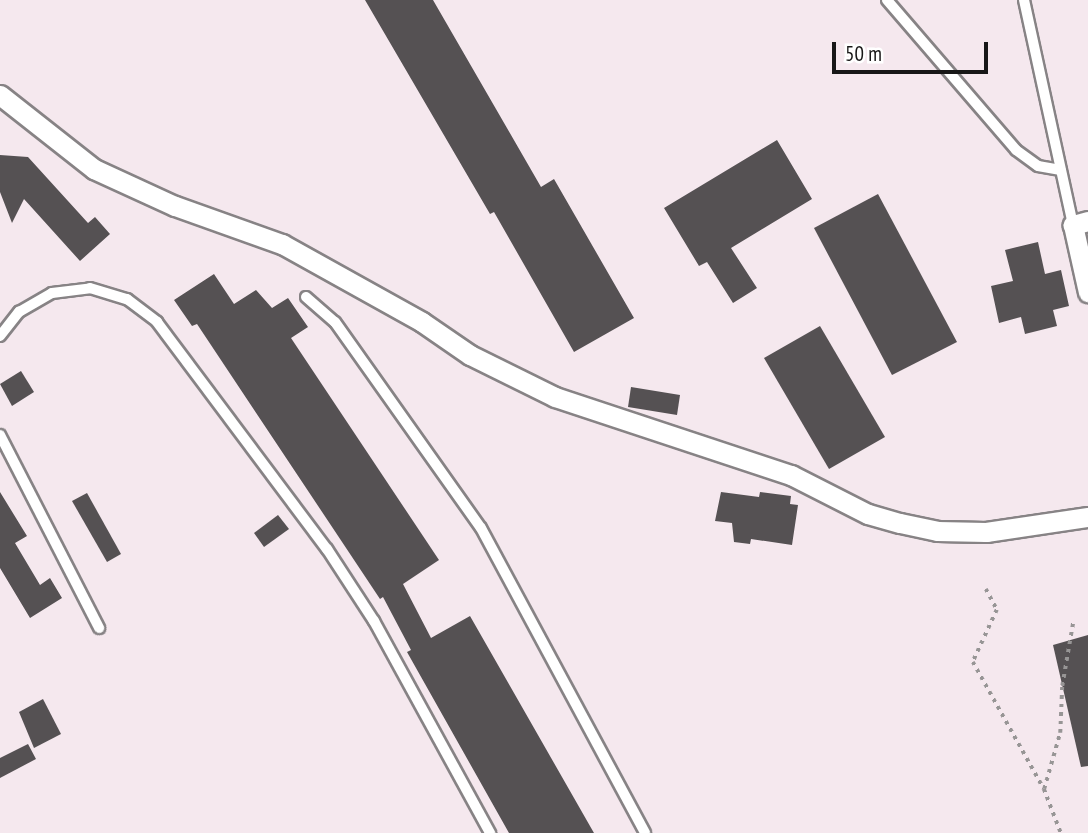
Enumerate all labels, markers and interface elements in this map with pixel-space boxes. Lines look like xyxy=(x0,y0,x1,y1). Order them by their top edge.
scale bar xyxy=(836,28,992,72)
text: 50 m xyxy=(845,40,882,67)

